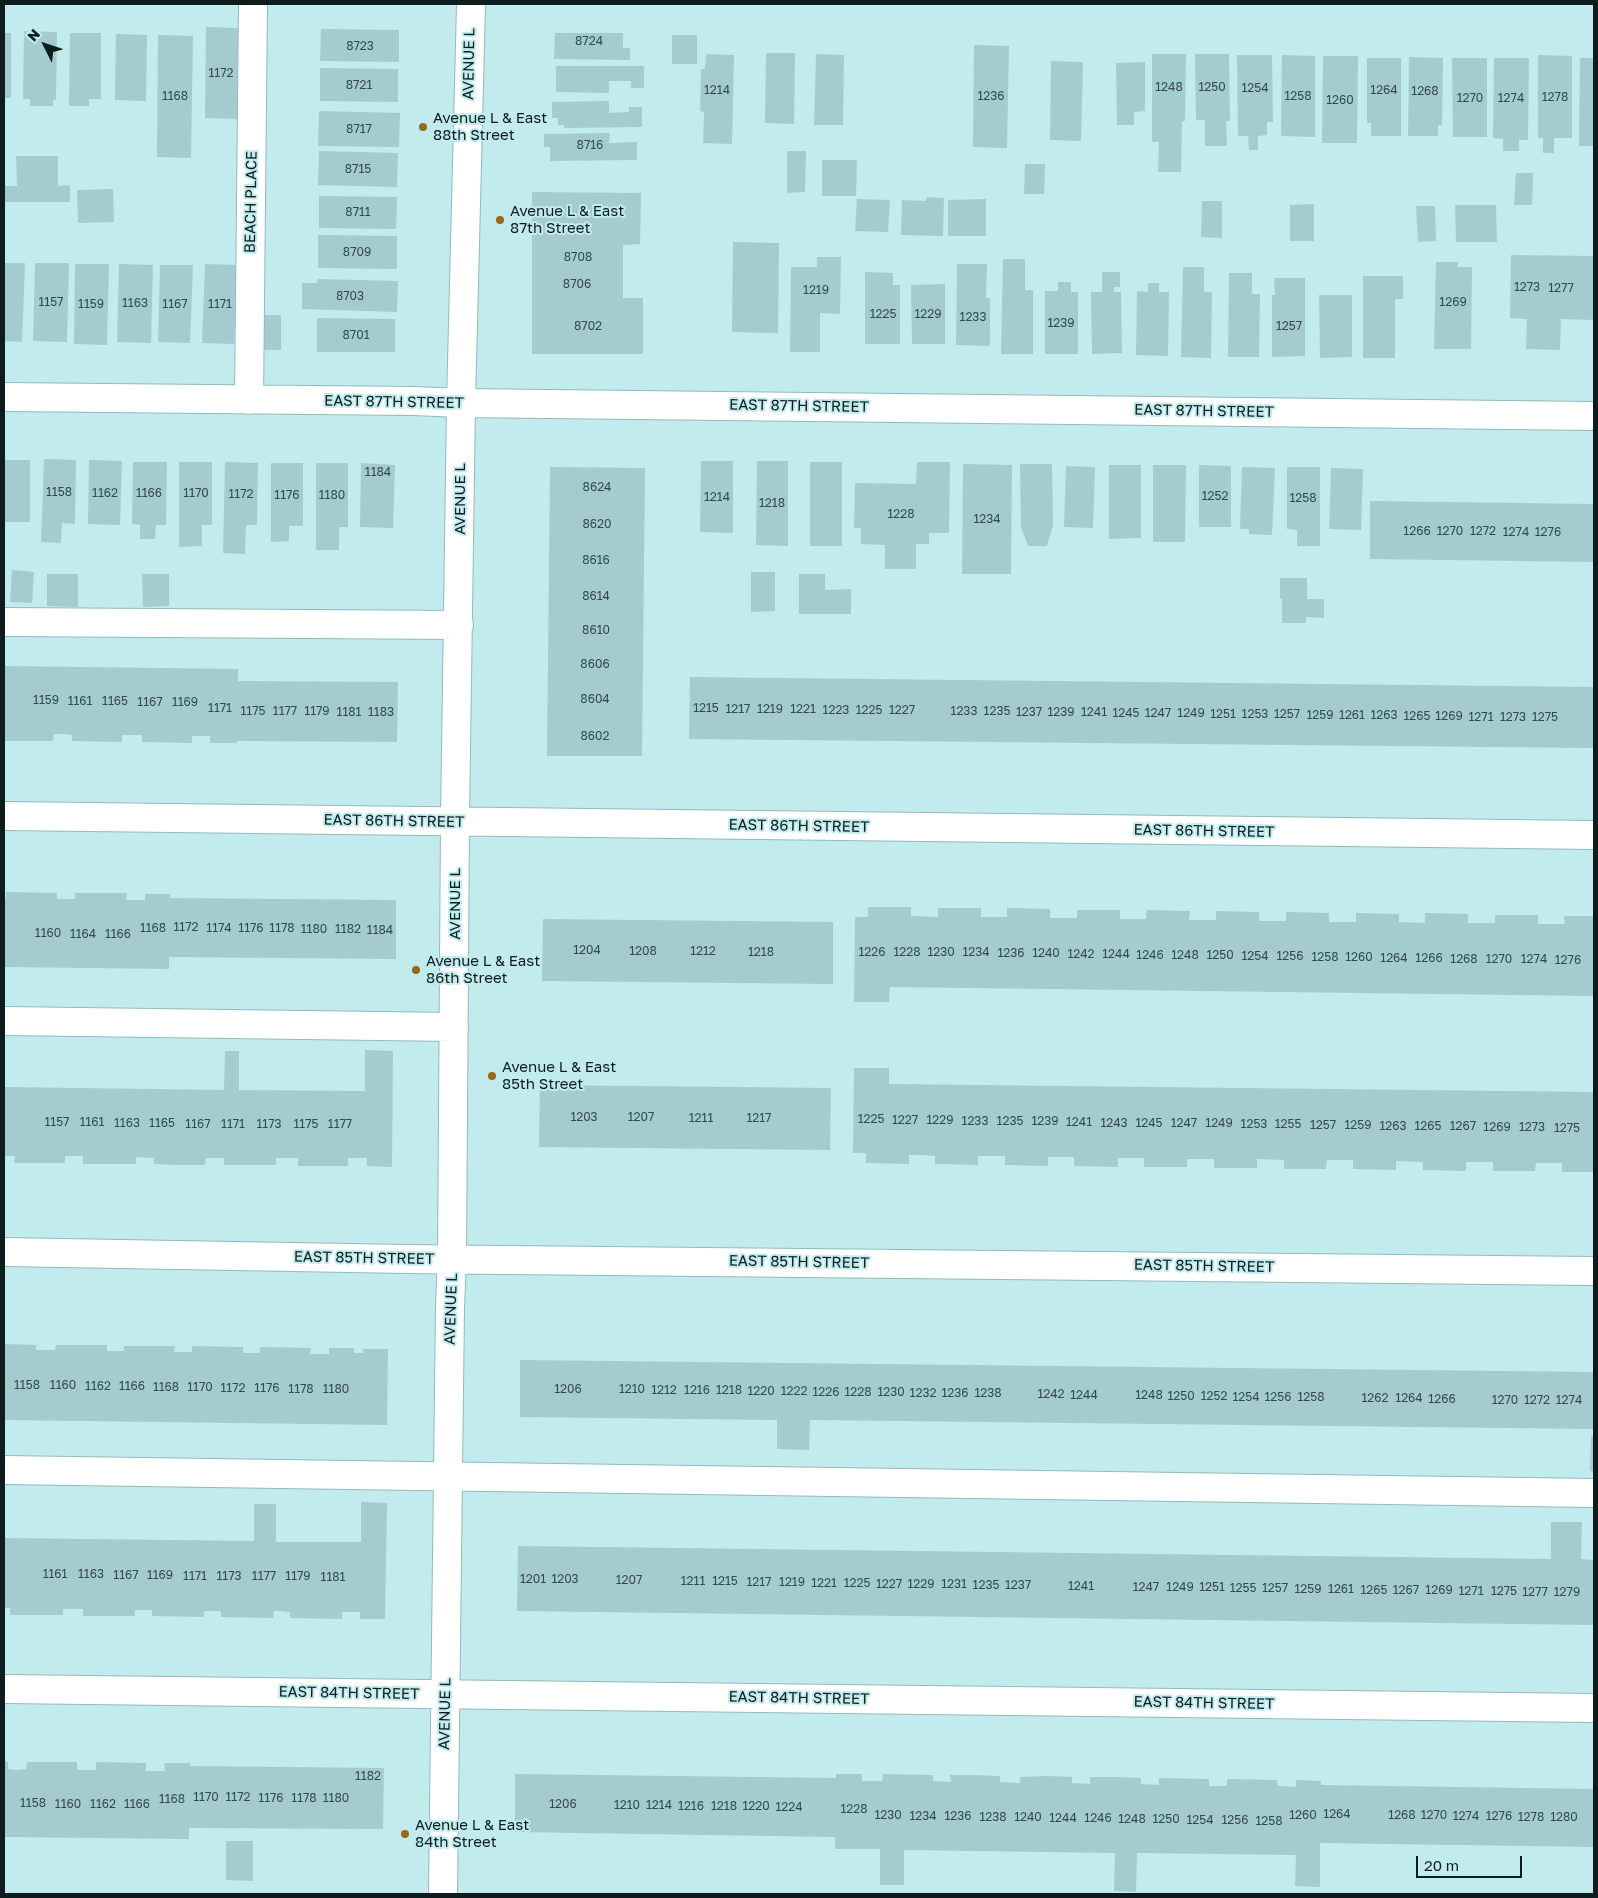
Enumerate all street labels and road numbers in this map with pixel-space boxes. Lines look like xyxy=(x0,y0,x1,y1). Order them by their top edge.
street label: AVENUE L xyxy=(459,28,479,100)
street label: BEACH PLACE xyxy=(241,151,261,253)
street label: EAST 87TH STREET xyxy=(324,392,464,412)
street label: EAST 87TH STREET xyxy=(729,396,869,416)
street label: EAST 87TH STREET xyxy=(1134,401,1274,421)
street label: AVENUE L xyxy=(451,463,469,535)
street label: EAST 86TH STREET xyxy=(323,811,465,831)
street label: EAST 86TH STREET xyxy=(728,816,870,836)
street label: EAST 86TH STREET xyxy=(1133,821,1275,841)
street label: AVENUE L xyxy=(446,868,464,940)
street label: EAST 85TH STREET xyxy=(294,1248,434,1268)
street label: EAST 85TH STREET xyxy=(729,1252,869,1272)
street label: EAST 85TH STREET xyxy=(1134,1256,1274,1276)
street label: AVENUE L xyxy=(441,1273,461,1345)
street label: AVENUE L xyxy=(435,1678,455,1750)
street label: EAST 84TH STREET xyxy=(278,1683,420,1703)
street label: EAST 84TH STREET xyxy=(728,1688,870,1708)
street label: EAST 84TH STREET xyxy=(1133,1693,1275,1713)

